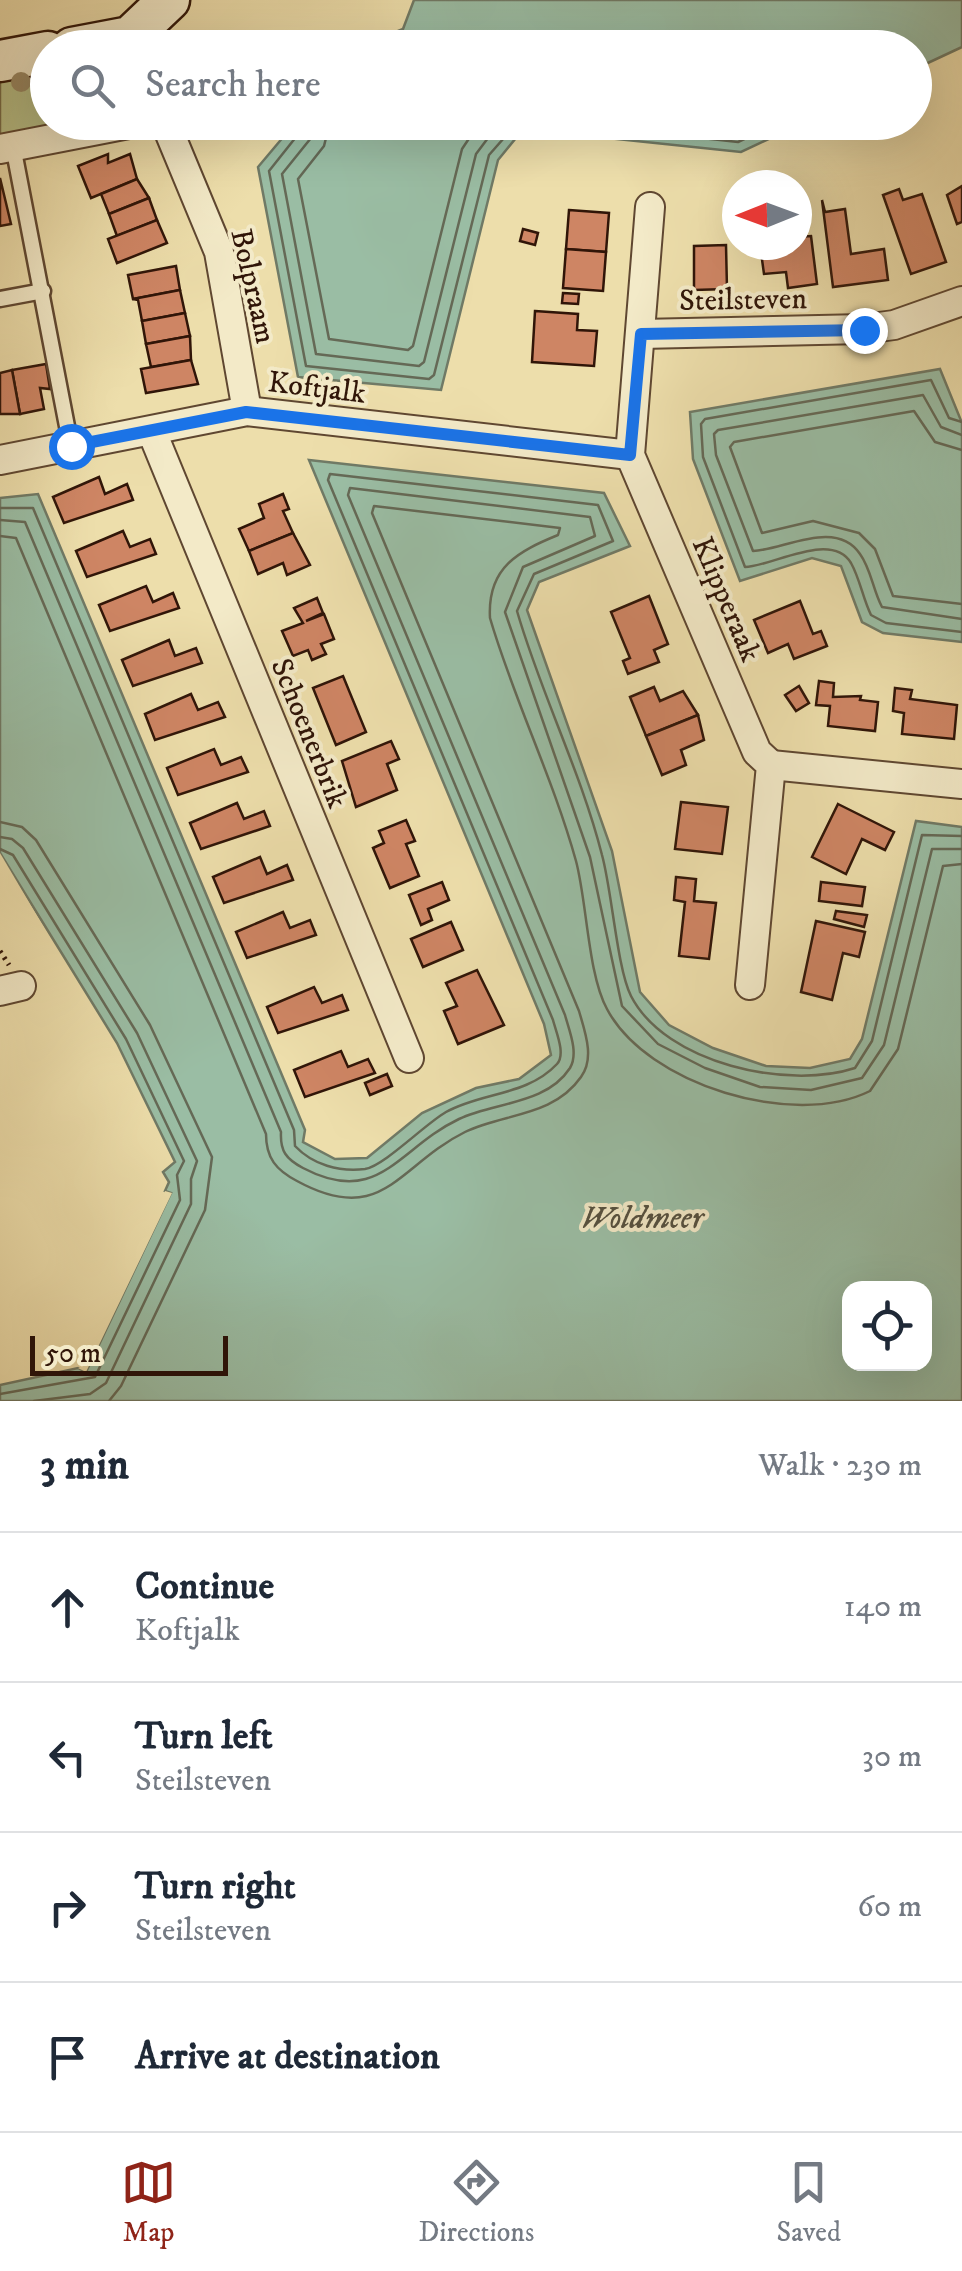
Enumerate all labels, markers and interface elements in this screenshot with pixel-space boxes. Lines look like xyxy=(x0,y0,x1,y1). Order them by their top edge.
search box xyxy=(30,30,932,140)
icon: search xyxy=(65,58,120,113)
text: Search here xyxy=(145,61,321,109)
north arrow xyxy=(722,170,812,260)
street label: Bolpraam xyxy=(221,225,284,347)
street label: Steilsteven xyxy=(679,281,808,320)
route end xyxy=(842,308,888,354)
street label: Koftjalk xyxy=(266,364,368,413)
route start xyxy=(49,424,95,470)
street label: Klipperaak xyxy=(683,532,768,668)
street label: Schoenerbrik xyxy=(262,653,355,814)
water label: Woldmeer xyxy=(581,1199,706,1239)
map controls xyxy=(842,1281,932,1371)
button: locate xyxy=(842,1281,932,1371)
scale bar xyxy=(30,1331,228,1376)
text: 50 m xyxy=(45,1336,101,1371)
text: 3 min xyxy=(40,1440,129,1492)
text: Walk · 230 m xyxy=(758,1446,922,1486)
text: Continue xyxy=(135,1563,274,1611)
icon: ahead xyxy=(40,1580,95,1635)
text: 140 m xyxy=(844,1587,922,1627)
text: Koftjalk xyxy=(135,1611,240,1651)
text: Turn left xyxy=(135,1713,273,1761)
icon: left xyxy=(40,1730,95,1785)
text: 30 m xyxy=(862,1737,922,1777)
text: Steilsteven xyxy=(135,1761,271,1801)
text: Turn right xyxy=(135,1863,296,1911)
icon: right xyxy=(40,1880,95,1935)
text: 60 m xyxy=(857,1887,922,1927)
text: Steilsteven xyxy=(135,1911,271,1951)
icon: arrive xyxy=(40,2030,95,2085)
text: Arrive at destination xyxy=(135,2033,440,2081)
tab: Map xyxy=(121,2155,176,2250)
tab: Directions xyxy=(418,2155,534,2250)
tab: Saved xyxy=(777,2155,841,2250)

